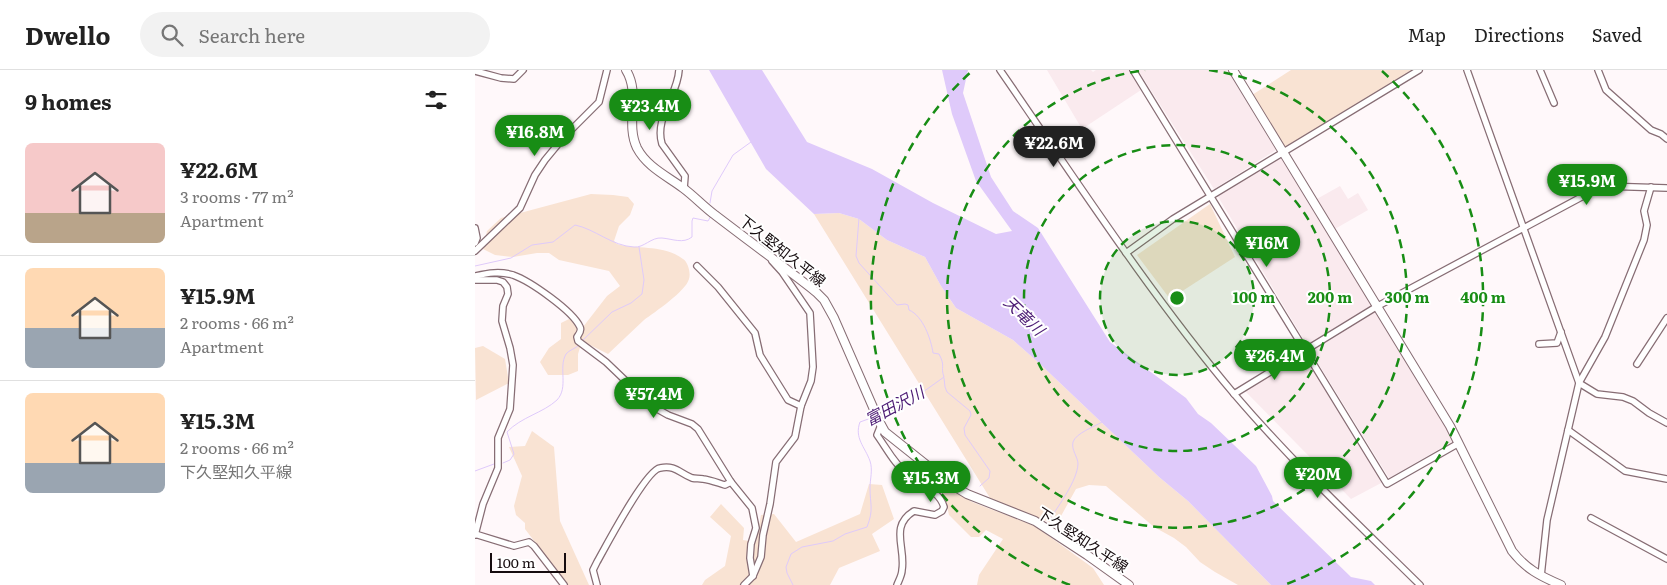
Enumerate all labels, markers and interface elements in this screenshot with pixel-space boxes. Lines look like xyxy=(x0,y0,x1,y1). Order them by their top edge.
search box xyxy=(140,12,490,57)
text: Dwello xyxy=(25,17,110,52)
icon: search xyxy=(158,21,186,49)
text: Search here xyxy=(198,21,305,49)
text: Map xyxy=(1408,21,1446,48)
text: Directions xyxy=(1474,21,1564,48)
text: Saved xyxy=(1592,21,1642,48)
text: 9 homes xyxy=(25,85,112,116)
icon: filters xyxy=(422,86,450,114)
pin: ¥23.4M xyxy=(609,88,691,131)
text: ¥23.4M xyxy=(620,93,680,117)
pin: ¥16.8M xyxy=(494,114,576,157)
text: ¥16.8M xyxy=(506,119,564,143)
pin: ¥22.6M xyxy=(1013,126,1095,168)
text: ¥22.6M xyxy=(1024,130,1084,154)
text: ¥22.6M xyxy=(180,153,258,184)
icon: home xyxy=(65,163,125,223)
pin: ¥15.9M xyxy=(1546,164,1628,206)
text: ¥15.9M xyxy=(1558,168,1616,192)
text: 3 rooms · 77 m² xyxy=(180,184,294,208)
text: Apartment xyxy=(180,208,264,232)
street label: 下久堅知久平線 xyxy=(735,209,831,291)
pin: ¥16M xyxy=(1237,226,1297,268)
text: ¥16M xyxy=(1245,230,1289,254)
text: ¥15.9M xyxy=(180,279,256,310)
text: 100 m xyxy=(1233,285,1275,308)
text: 200 m xyxy=(1308,285,1352,308)
text: 300 m xyxy=(1385,285,1429,308)
text: 400 m xyxy=(1460,285,1506,308)
icon: home xyxy=(65,288,125,348)
centre of rings xyxy=(1168,289,1186,307)
water label: 天竜川 xyxy=(999,290,1052,342)
text: 2 rooms · 66 m² xyxy=(180,310,294,334)
text: Apartment xyxy=(180,334,264,358)
pin: ¥26.4M xyxy=(1234,338,1316,381)
text: ¥26.4M xyxy=(1245,343,1305,367)
pin: ¥57.4M xyxy=(613,376,695,419)
water label: 富田沢川 xyxy=(860,378,930,431)
text: ¥57.4M xyxy=(625,381,683,405)
text: ¥15.3M xyxy=(180,404,255,435)
icon: home xyxy=(65,413,125,473)
text: 2 rooms · 66 m² xyxy=(180,435,294,459)
pin: ¥20M xyxy=(1288,456,1348,499)
text: 下久堅知久平線 xyxy=(180,459,292,483)
pin: ¥15.3M xyxy=(890,460,972,503)
text: ¥20M xyxy=(1295,461,1341,485)
text: ¥15.3M xyxy=(902,465,960,489)
street label: 下久堅知久平線 xyxy=(1033,501,1133,577)
scale bar xyxy=(490,550,566,573)
text: 100 m xyxy=(497,552,535,572)

